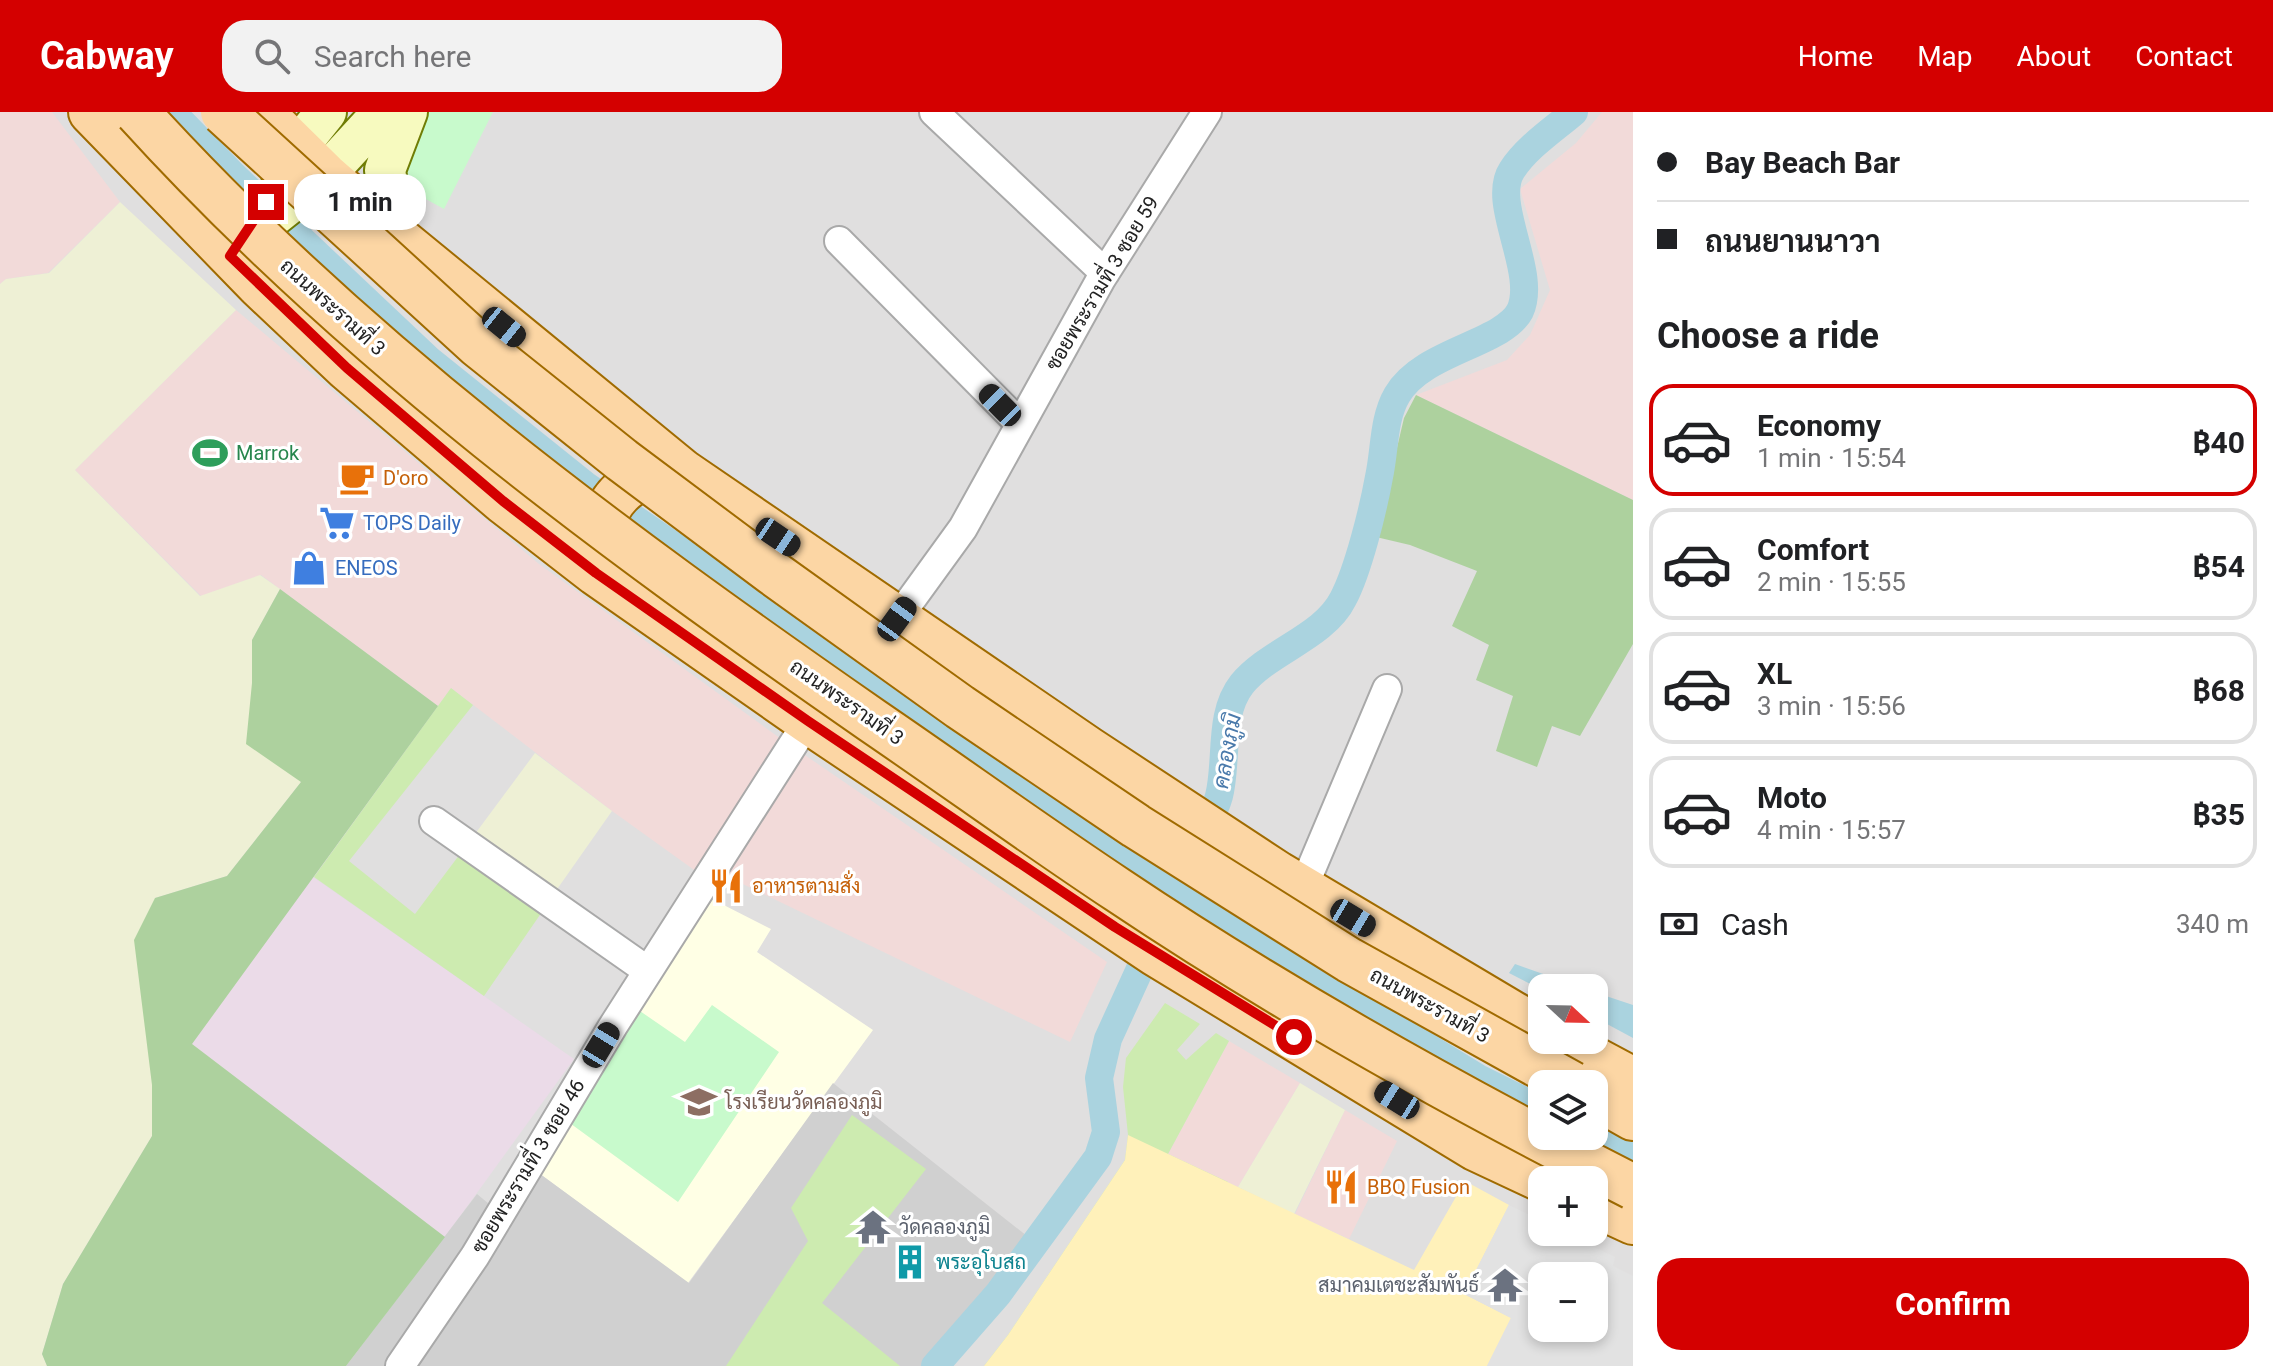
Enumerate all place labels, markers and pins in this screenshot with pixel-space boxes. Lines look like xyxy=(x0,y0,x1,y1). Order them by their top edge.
sports icon: Marrok xyxy=(191,434,229,472)
place label: Marrok xyxy=(236,441,300,465)
cafe icon: D'oro xyxy=(338,459,376,497)
place label: D'oro xyxy=(383,466,428,490)
supermarket icon: TOPS Daily xyxy=(318,504,356,542)
place label: TOPS Daily xyxy=(363,511,462,535)
shop icon: ENEOS xyxy=(290,549,328,587)
place label: ENEOS xyxy=(335,556,398,580)
restaurant icon: อาหารตามสั่ง xyxy=(707,867,745,905)
place label: อาหารตามสั่ง xyxy=(752,870,860,898)
school or university icon: โรงเรียนวัดคลองภูมิ xyxy=(680,1083,718,1121)
place label: โรงเรียนวัดคลองภูมิ xyxy=(724,1089,883,1117)
restaurant icon: BBQ Fusion xyxy=(1322,1168,1360,1206)
place label: BBQ Fusion xyxy=(1367,1175,1470,1199)
temple icon: วัดคลองภูมิ xyxy=(854,1208,892,1246)
place label: วัดคลองภูมิ xyxy=(899,1215,990,1242)
building icon: พระอุโบสถ xyxy=(891,1243,929,1281)
place label: พระอุโบสถ xyxy=(936,1249,1026,1276)
temple icon: สมาคมเตชะสัมพันธ์ xyxy=(1486,1266,1524,1304)
place label: สมาคมเตชะสัมพันธ์ xyxy=(1318,1271,1479,1297)

